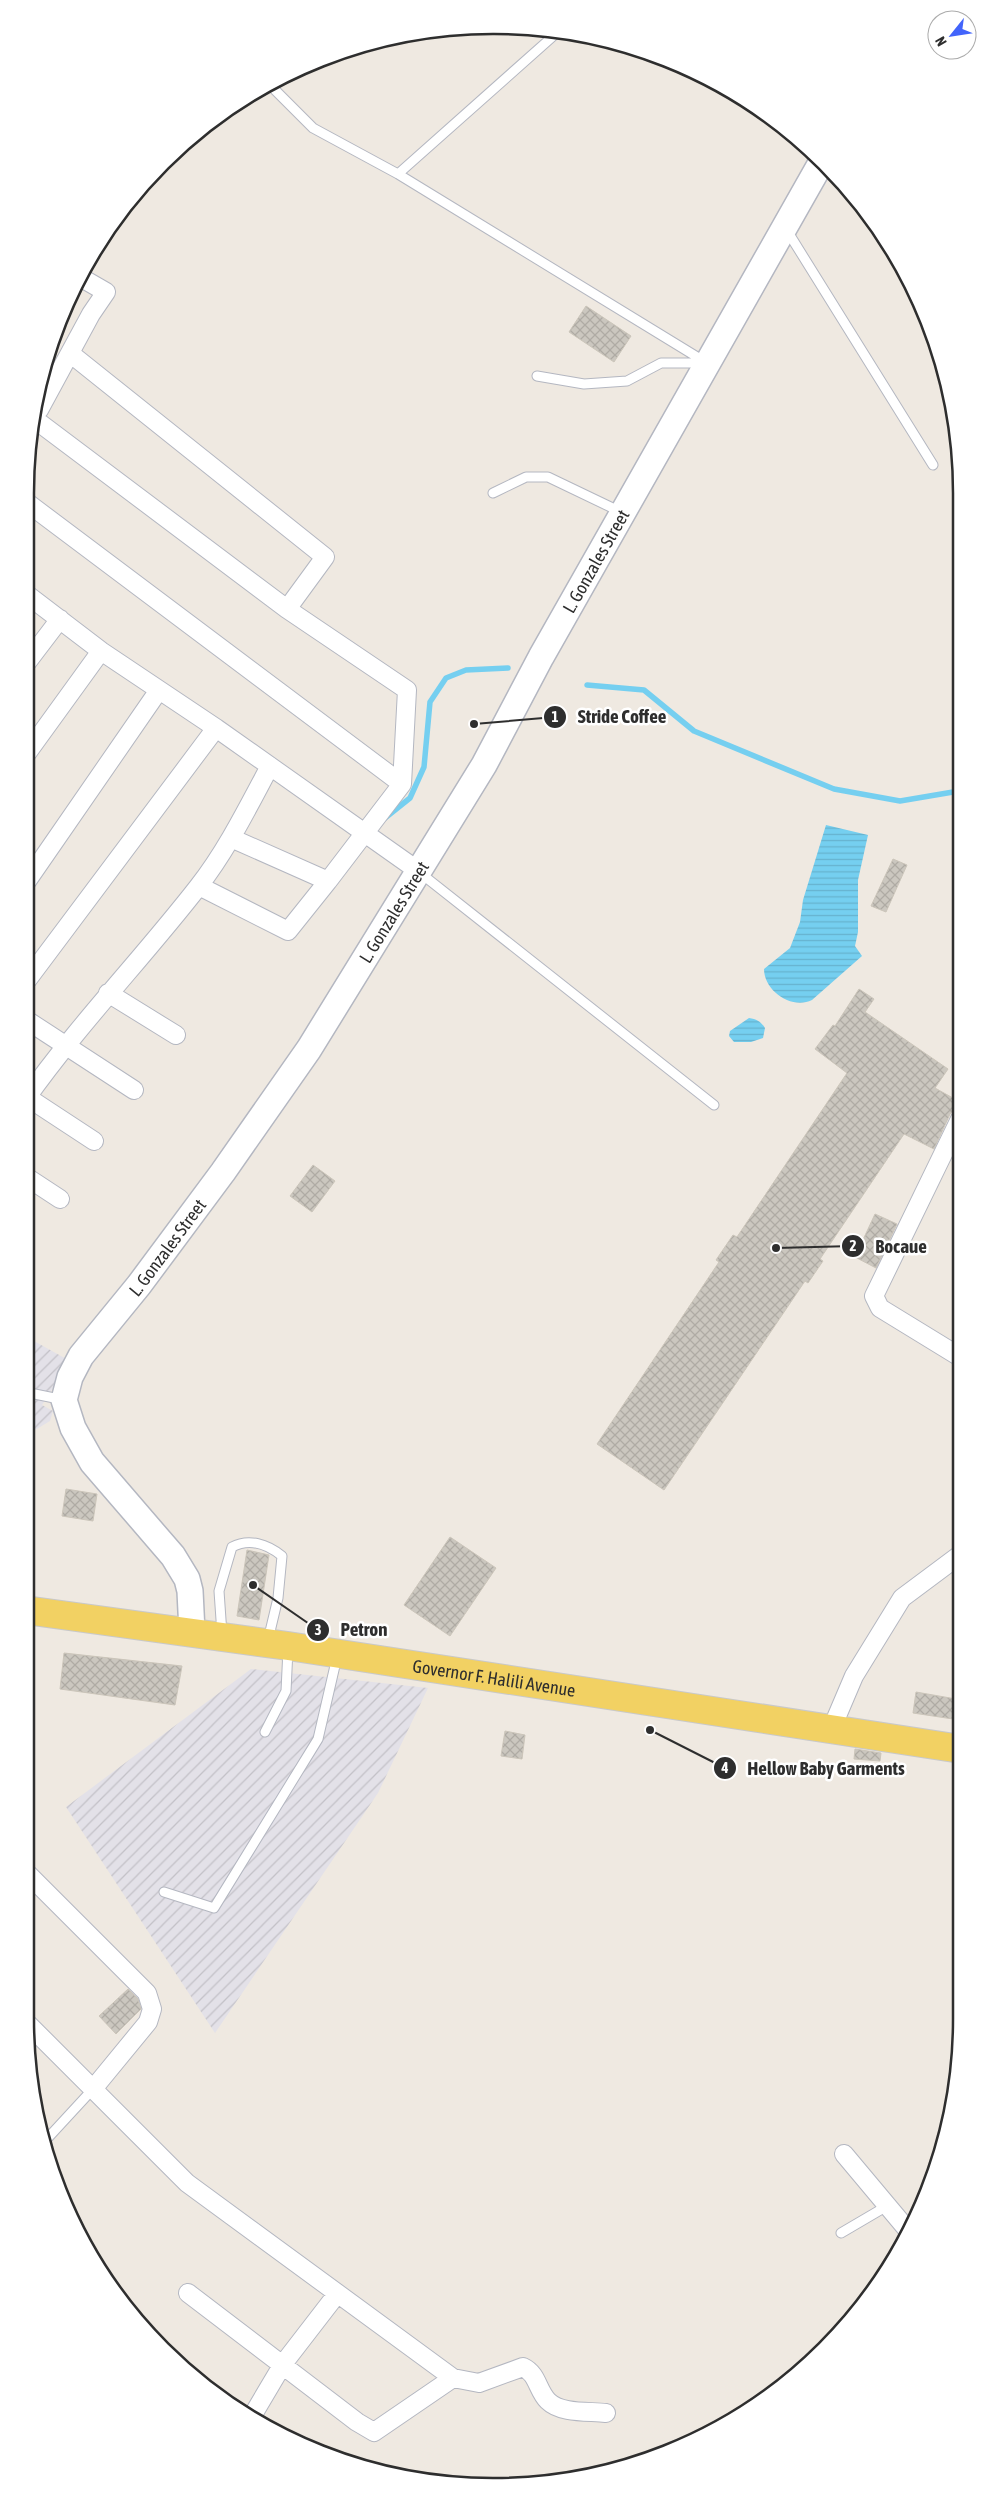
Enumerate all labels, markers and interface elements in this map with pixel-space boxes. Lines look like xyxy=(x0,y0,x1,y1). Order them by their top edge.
north arrow xyxy=(927,10,977,60)
text: N xyxy=(932,34,950,49)
street label: L. Gonzales Street xyxy=(558,506,633,616)
callout: Stride Coffee xyxy=(542,700,676,734)
text: Stride Coffee xyxy=(578,705,667,727)
text: 1 xyxy=(551,708,559,725)
street label: L. Gonzales Street xyxy=(354,857,433,966)
street label: L. Gonzales Street xyxy=(124,1195,210,1300)
callout: Bocaue xyxy=(841,1229,937,1263)
text: Bocaue xyxy=(875,1235,927,1257)
text: 2 xyxy=(849,1237,857,1254)
callout: Petron xyxy=(306,1613,398,1647)
text: Petron xyxy=(341,1618,387,1640)
text: 3 xyxy=(314,1621,322,1638)
street label: Governor F. Halili Avenue xyxy=(411,1655,577,1700)
callout: Hellow Baby Garments xyxy=(712,1751,915,1785)
text: Hellow Baby Garments xyxy=(747,1757,905,1779)
text: 4 xyxy=(720,1759,729,1776)

